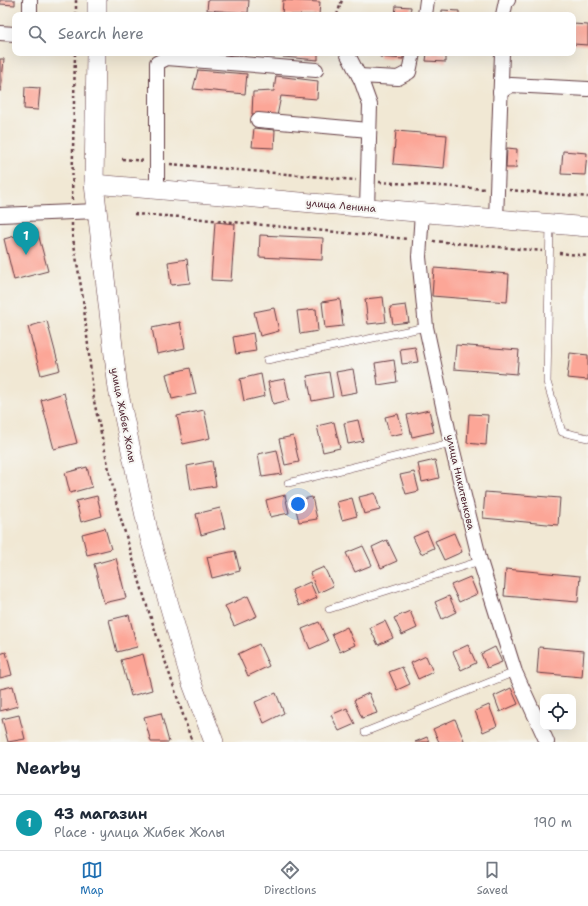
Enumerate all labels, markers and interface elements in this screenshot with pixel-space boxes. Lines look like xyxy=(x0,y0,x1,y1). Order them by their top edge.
search box xyxy=(12,12,576,56)
icon: search xyxy=(26,23,48,45)
text: Search here xyxy=(58,24,144,44)
street label: улица Ленина xyxy=(305,196,377,215)
pin: 1 xyxy=(13,222,39,255)
street label: улица Жибек Жолы xyxy=(108,367,139,464)
street label: улица Никитенкова xyxy=(443,433,478,532)
your location xyxy=(288,494,308,514)
map controls xyxy=(540,694,576,730)
button: locate xyxy=(540,694,576,730)
text: Nearby xyxy=(16,757,81,779)
text: 43 магазин xyxy=(54,804,147,824)
text: 1 xyxy=(26,814,32,831)
text: 190 m xyxy=(533,814,572,831)
text: Place · улица Жибек Жолы xyxy=(54,824,225,841)
tab: Map xyxy=(80,859,104,898)
tab: Directions xyxy=(264,859,316,898)
tab: Saved xyxy=(477,859,508,898)

